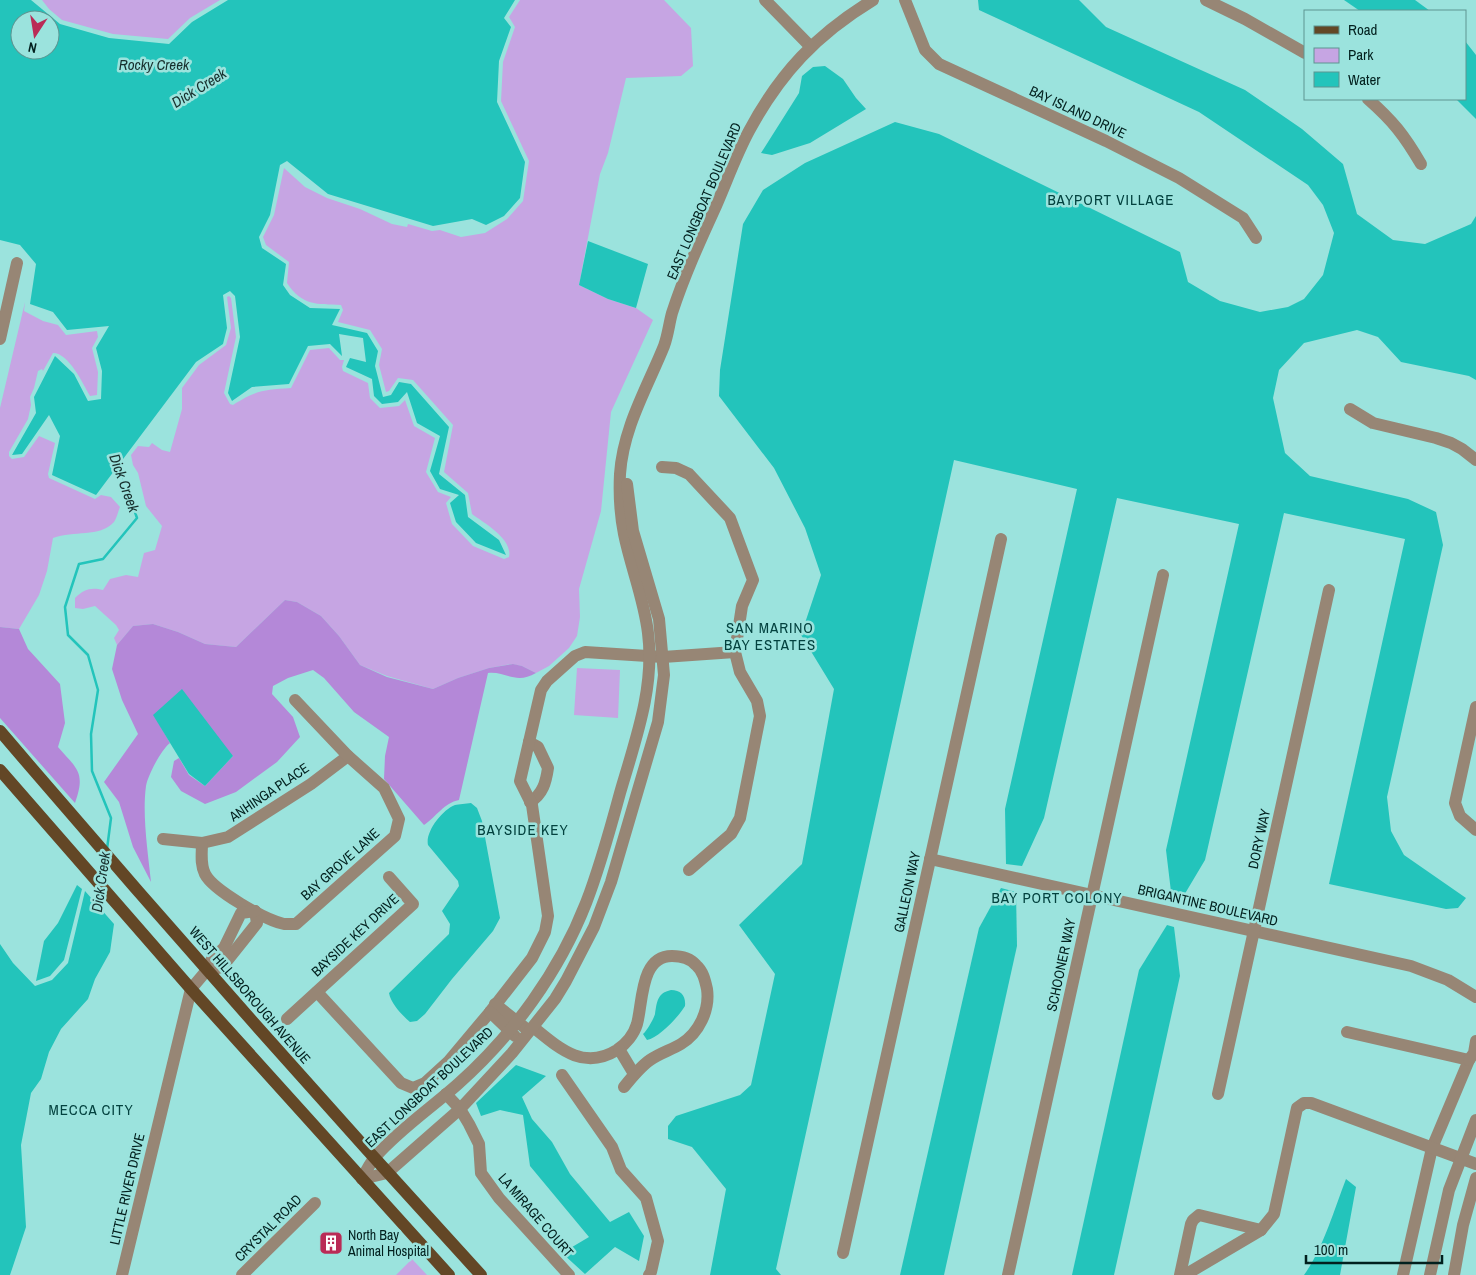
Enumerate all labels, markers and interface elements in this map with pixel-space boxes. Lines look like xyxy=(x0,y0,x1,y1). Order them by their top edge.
north arrow xyxy=(10,10,60,60)
legend xyxy=(1304,10,1466,100)
text: Road xyxy=(1348,19,1377,40)
text: N xyxy=(26,38,38,57)
text: Park xyxy=(1348,44,1374,65)
water label: Rocky Creek xyxy=(119,54,190,75)
water label: Dick Creek xyxy=(167,62,231,113)
text: Water xyxy=(1348,69,1380,90)
street label: BAY ISLAND DRIVE xyxy=(1027,82,1129,142)
street label: EAST LONGBOAT BOULEVARD xyxy=(663,120,745,282)
district label: BAYPORT VILLAGE xyxy=(1047,189,1175,210)
water label: Dick Creek xyxy=(104,451,145,516)
district label: SAN MARINO BAY ESTATES xyxy=(724,617,816,655)
street label: ANHINGA PLACE xyxy=(225,759,312,826)
street label: DORY WAY xyxy=(1244,807,1274,871)
district label: BAYSIDE KEY xyxy=(477,819,569,840)
street label: BAY GROVE LANE xyxy=(297,824,383,904)
water label: Dick Creek xyxy=(86,850,115,914)
street label: GALLEON WAY xyxy=(890,850,924,934)
street label: BRIGANTINE BOULEVARD xyxy=(1136,880,1280,930)
district label: BAY PORT COLONY xyxy=(991,887,1123,908)
street label: BAYSIDE KEY DRIVE xyxy=(307,890,403,980)
street label: SCHOONER WAY xyxy=(1042,917,1080,1013)
street label: WEST HILLSBOROUGH AVENUE xyxy=(185,923,315,1067)
street label: EAST LONGBOAT BOULEVARD xyxy=(361,1023,497,1151)
district label: MECCA CITY xyxy=(48,1099,134,1120)
street label: LITTLE RIVER DRIVE xyxy=(105,1131,149,1247)
street label: LA MIRAGE COURT xyxy=(495,1169,577,1261)
street label: CRYSTAL ROAD xyxy=(231,1191,305,1265)
place label: North Bay Animal Hospital xyxy=(347,1226,429,1260)
building icon: North Bay Animal Hospital xyxy=(318,1230,344,1256)
scale bar xyxy=(1306,1232,1442,1264)
text: 100 m xyxy=(1314,1239,1348,1260)

